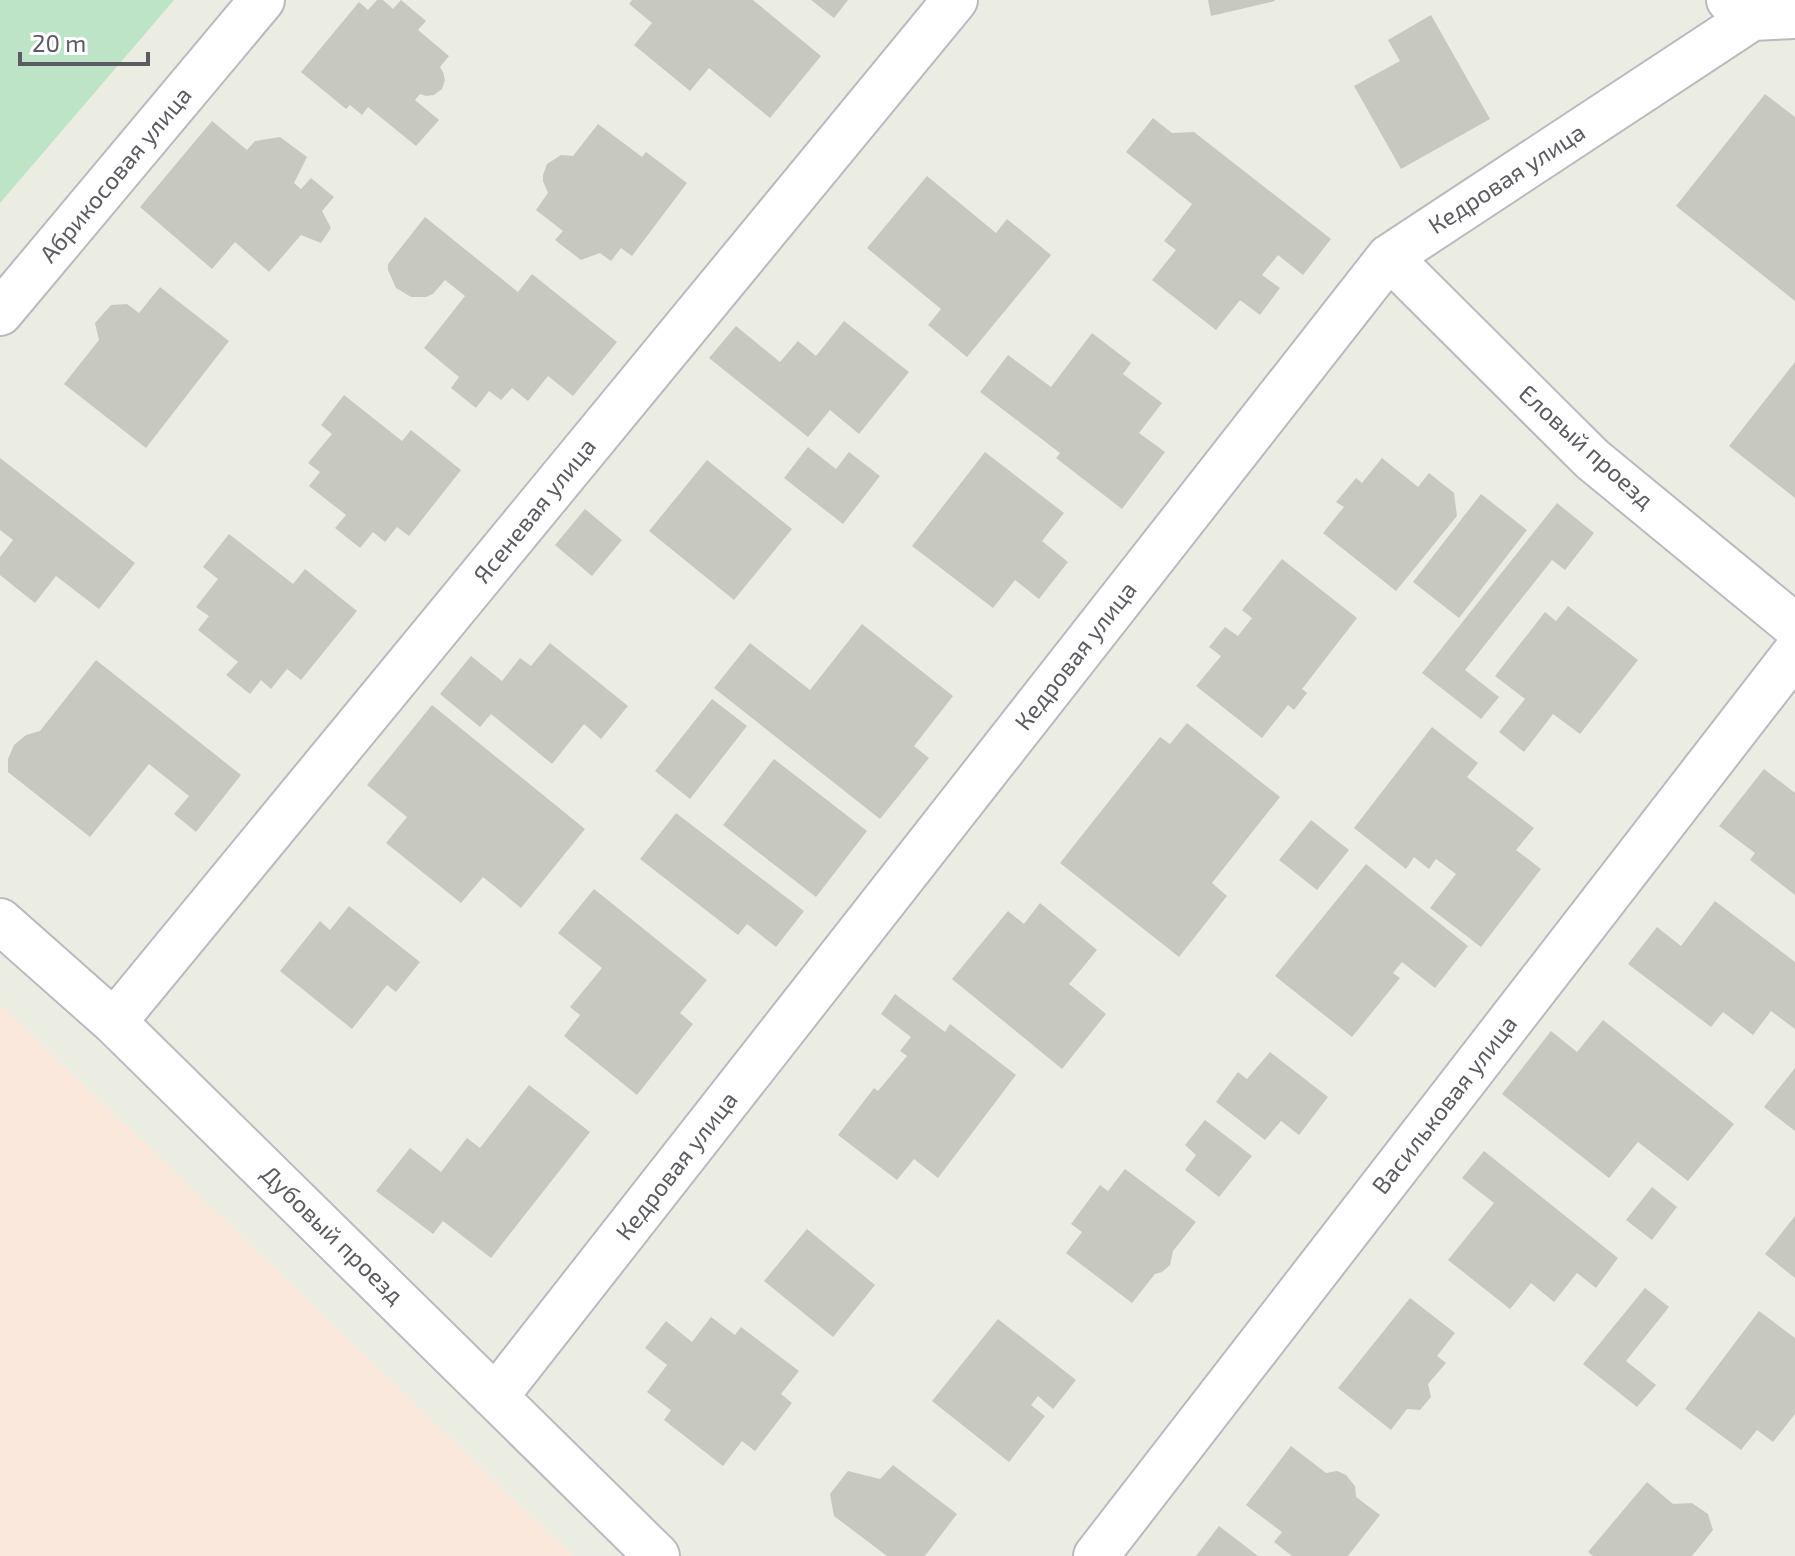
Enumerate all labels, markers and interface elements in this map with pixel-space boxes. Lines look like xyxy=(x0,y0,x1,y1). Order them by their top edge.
scale bar xyxy=(20,16,148,66)
text: 20 m xyxy=(32,28,86,57)
street label: Абрикосовая улица xyxy=(33,80,198,268)
street label: Кедровая улица xyxy=(1422,116,1590,240)
street label: Еловый проезд xyxy=(1514,378,1660,514)
street label: Ясеневая улица xyxy=(466,432,602,589)
street label: Кедровая улица xyxy=(1008,575,1143,736)
street label: Васильковая улица xyxy=(1365,1009,1523,1200)
street label: Кедровая улица xyxy=(609,1085,744,1246)
street label: Дубовый проезд xyxy=(255,1159,410,1310)

